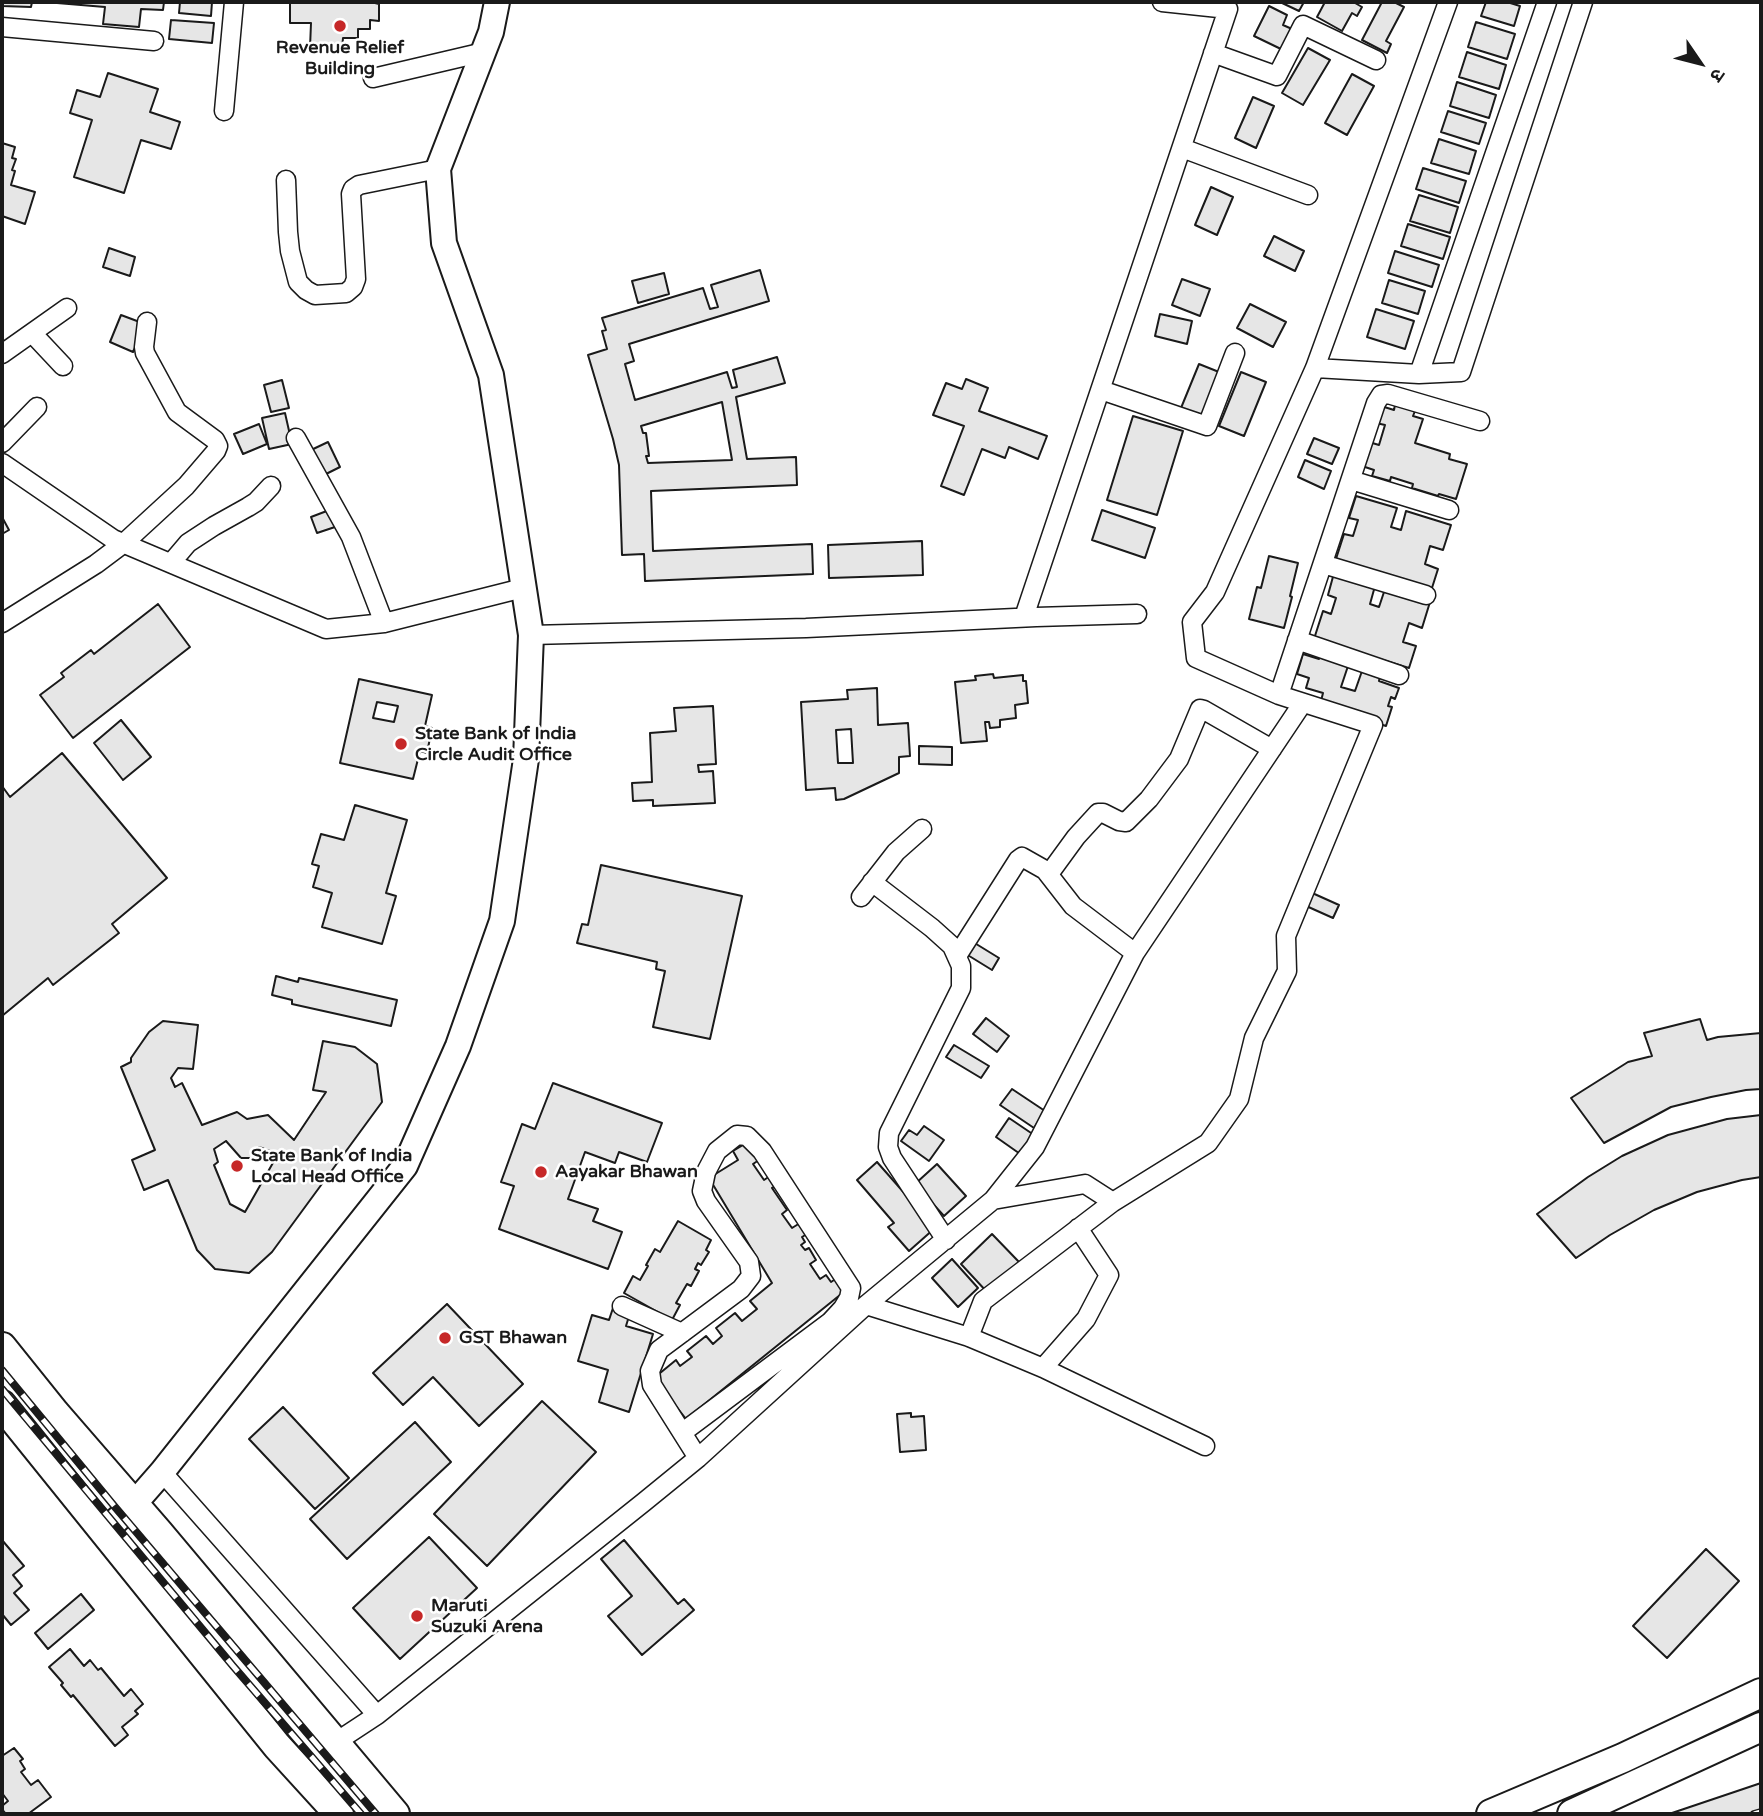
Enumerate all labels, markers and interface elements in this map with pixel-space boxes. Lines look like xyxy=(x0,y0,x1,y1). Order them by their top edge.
marker: Revenue Relief Building xyxy=(332,18,348,34)
north arrow xyxy=(1665,28,1735,98)
place label: Revenue Relief Building xyxy=(276,37,404,80)
text: उ xyxy=(1705,64,1729,86)
place label: State Bank of India Circle Audit Office xyxy=(415,723,576,766)
marker: State Bank of India Circle Audit Office xyxy=(393,736,409,752)
place label: State Bank of India Local Head Office xyxy=(251,1145,412,1188)
marker: State Bank of India Local Head Office xyxy=(229,1158,245,1174)
place label: Aayakar Bhawan xyxy=(555,1161,698,1183)
marker: Aayakar Bhawan xyxy=(533,1164,549,1180)
place label: GST Bhawan xyxy=(459,1327,567,1349)
marker: GST Bhawan xyxy=(437,1330,453,1346)
place label: Maruti Suzuki Arena xyxy=(431,1595,543,1638)
marker: Maruti Suzuki Arena xyxy=(409,1608,425,1624)

